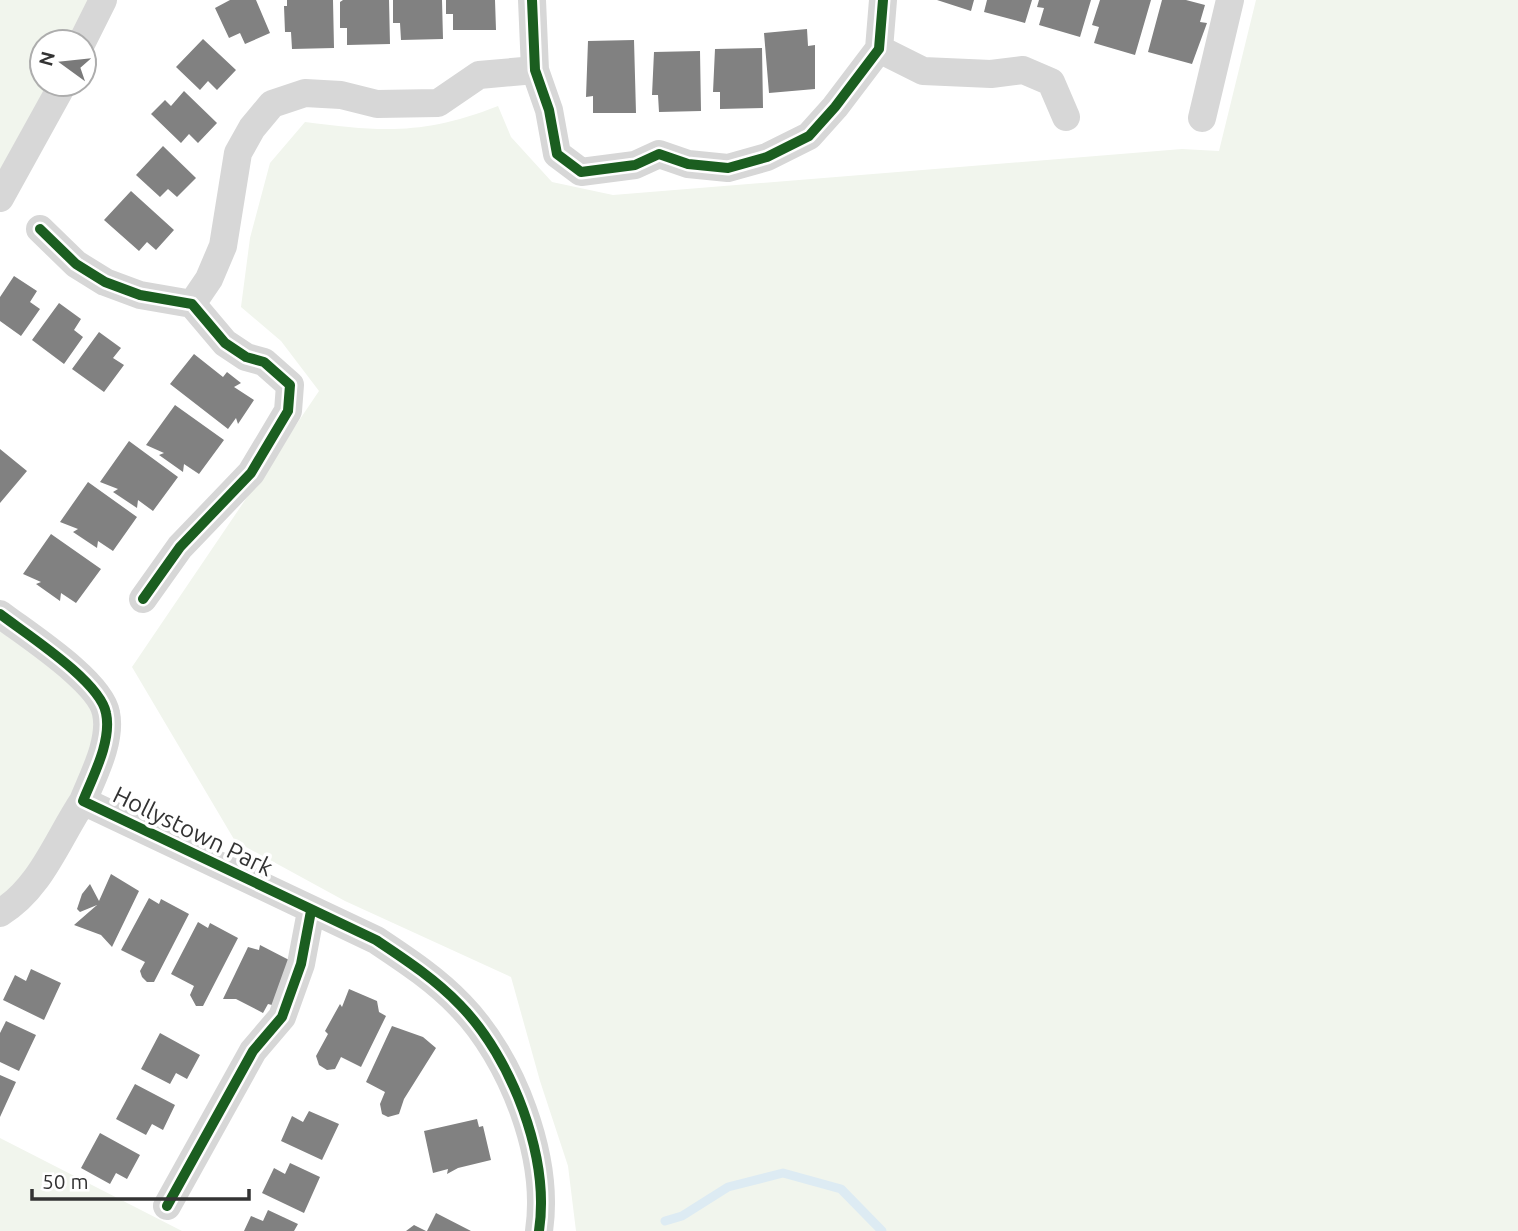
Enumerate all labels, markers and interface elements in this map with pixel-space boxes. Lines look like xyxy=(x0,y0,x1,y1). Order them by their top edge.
north arrow xyxy=(28,28,98,98)
text: N xyxy=(34,49,59,68)
street label: Hollystown Park xyxy=(109,781,277,881)
scale bar xyxy=(32,1158,248,1202)
text: 50 m xyxy=(42,1169,89,1193)

